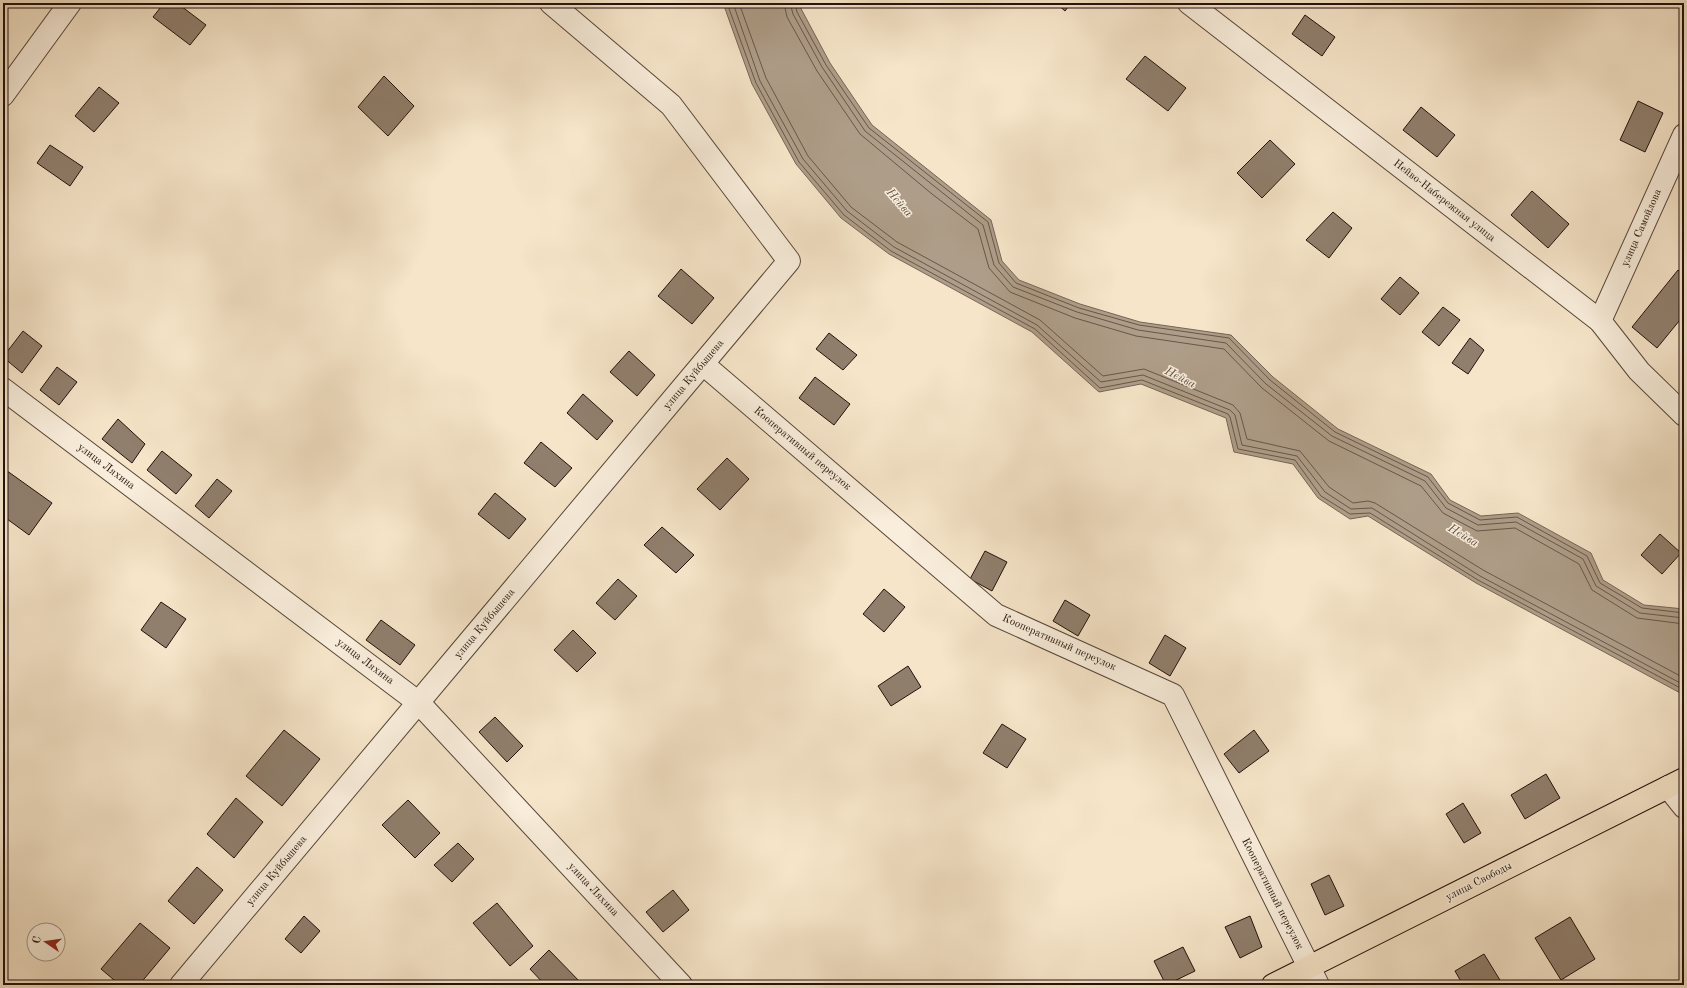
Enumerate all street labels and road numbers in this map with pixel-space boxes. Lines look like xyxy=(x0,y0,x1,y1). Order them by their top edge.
street label: Нейво-Набережная улица xyxy=(1391,158,1498,245)
street label: улица Самойлова xyxy=(1620,187,1664,268)
street label: улица Куйбышева xyxy=(662,338,727,412)
street label: Кооперативный переулок xyxy=(751,405,853,493)
street label: улица Ляхина xyxy=(75,442,137,492)
street label: улица Куйбышева xyxy=(453,587,518,661)
street label: Кооперативный переулок xyxy=(1000,613,1118,673)
street label: улица Ляхина xyxy=(334,637,396,687)
street label: улица Куйбышева xyxy=(245,834,310,908)
street label: Кооперативный переулок xyxy=(1239,837,1305,952)
street label: улица Ляхина xyxy=(566,861,621,919)
street label: улица Свободы xyxy=(1444,861,1514,903)

